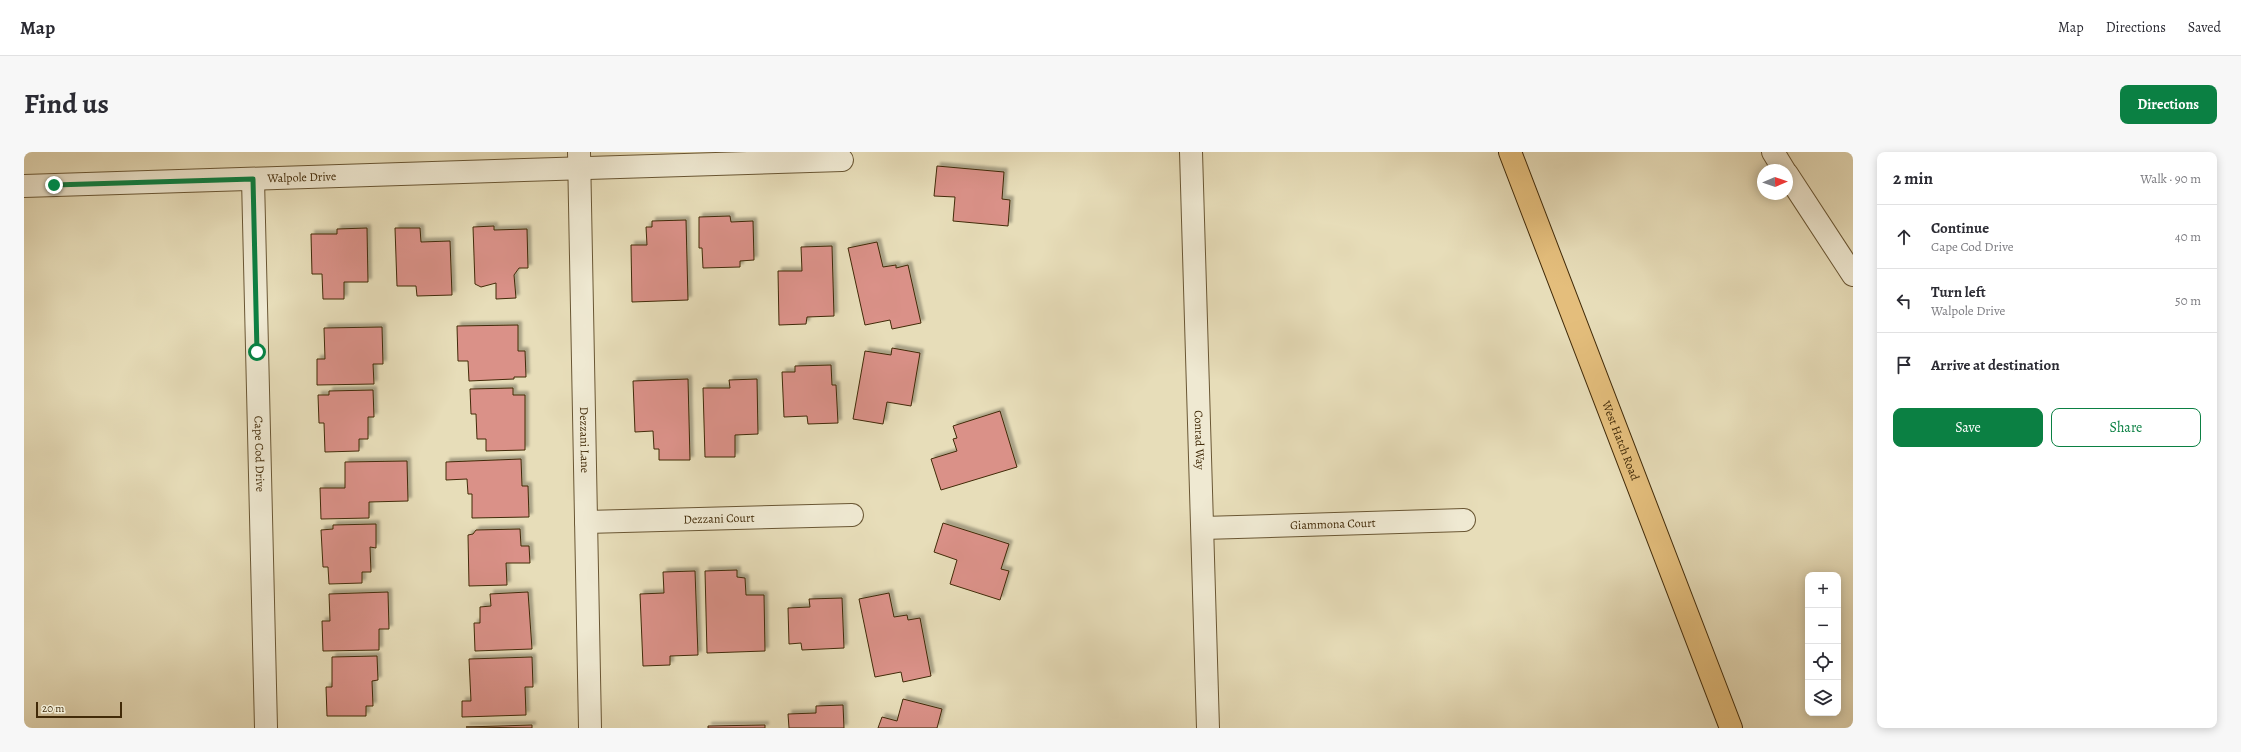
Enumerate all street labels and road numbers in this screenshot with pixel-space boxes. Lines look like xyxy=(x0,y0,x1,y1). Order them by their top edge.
street label: Walpole Drive xyxy=(266,168,336,186)
street label: West Hatch Road xyxy=(1598,397,1643,483)
street label: Dezzani Lane xyxy=(576,407,593,473)
street label: Conrad Way xyxy=(1191,410,1208,471)
street label: Cape Cod Drive xyxy=(251,416,268,492)
street label: Dezzani Court xyxy=(683,510,755,527)
street label: Giammona Court xyxy=(1290,515,1376,533)

